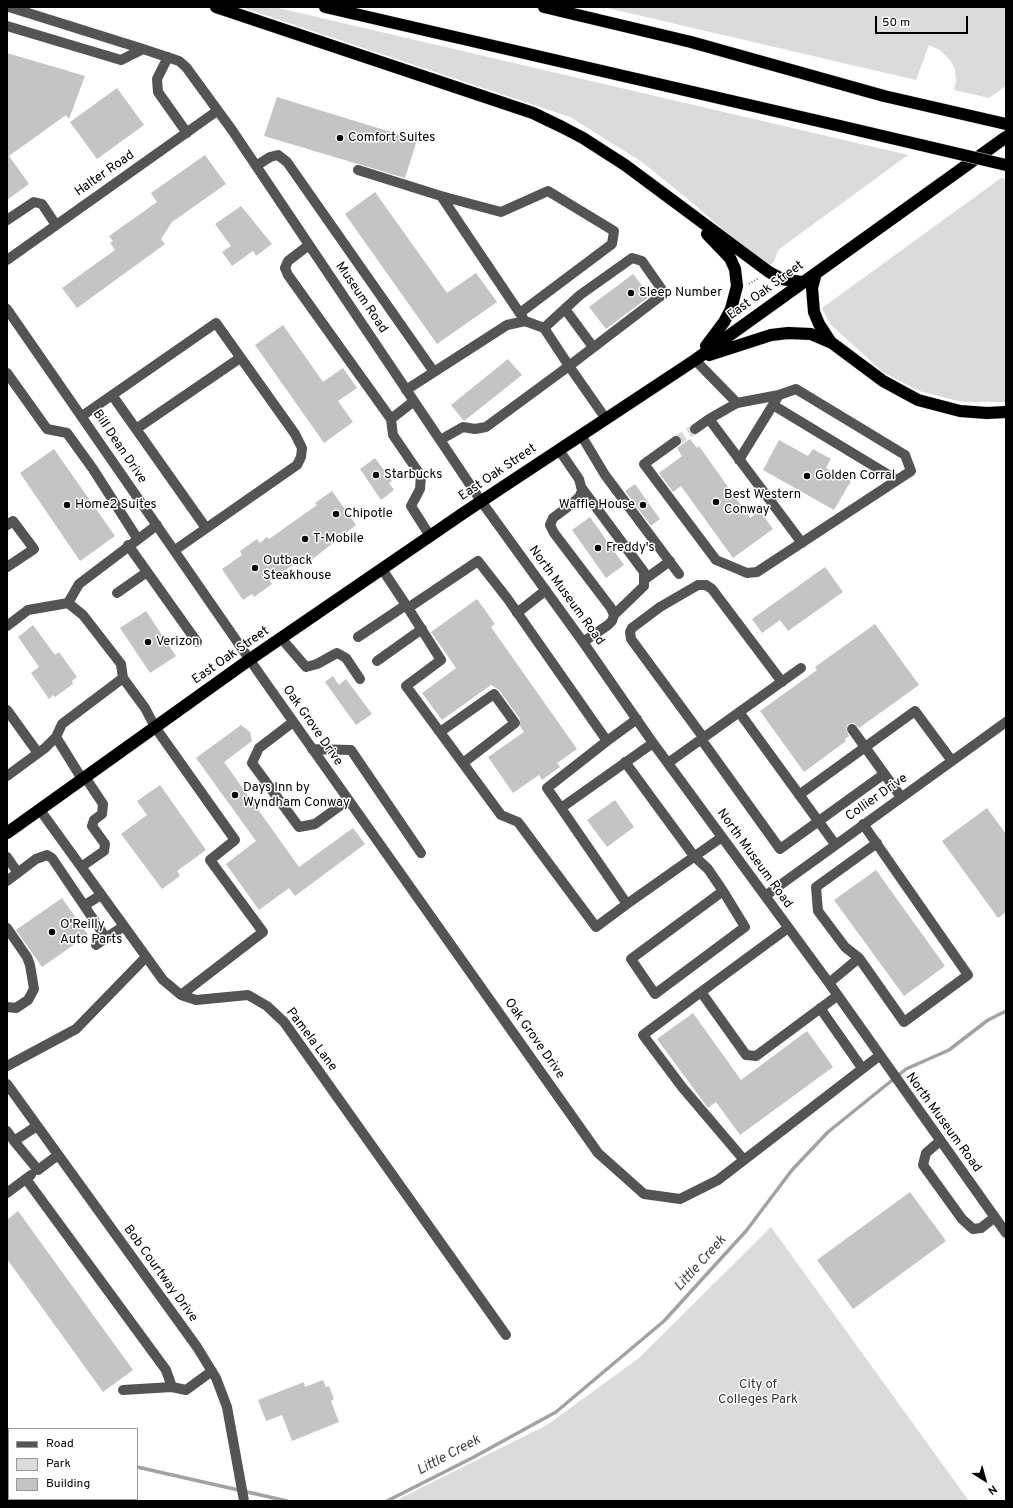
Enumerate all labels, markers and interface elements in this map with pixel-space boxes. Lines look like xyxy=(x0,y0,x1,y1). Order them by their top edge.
scale bar xyxy=(877,8,970,34)
text: 50 m xyxy=(882,15,910,31)
place label: Comfort Suites xyxy=(348,130,435,146)
marker: Comfort Suites xyxy=(335,133,345,143)
street label: Halter Road xyxy=(72,148,138,200)
street label: East Oak Street xyxy=(725,258,807,324)
street label: Museum Road xyxy=(332,260,390,336)
place label: Sleep Number xyxy=(639,285,722,301)
marker: Sleep Number xyxy=(626,288,636,298)
street label: Bill Dean Drive xyxy=(89,407,149,487)
street label: East Oak Street xyxy=(456,441,540,505)
place label: Starbucks xyxy=(384,467,442,483)
place label: Golden Corral xyxy=(815,468,895,484)
marker: Starbucks xyxy=(371,470,381,480)
marker: Golden Corral xyxy=(802,471,812,481)
place label: Best Western Conway xyxy=(724,487,801,518)
place label: Home2 Suites xyxy=(75,497,157,513)
place label: Waffle House xyxy=(559,497,635,513)
marker: Best Western Conway xyxy=(711,497,721,507)
marker: Home2 Suites xyxy=(62,500,72,510)
marker: Waffle House xyxy=(638,500,648,510)
place label: Chipotle xyxy=(344,506,393,522)
marker: Chipotle xyxy=(331,509,341,519)
place label: T-Mobile xyxy=(313,531,364,547)
marker: T-Mobile xyxy=(300,534,310,544)
place label: Freddy's xyxy=(606,540,655,556)
street label: North Museum Road xyxy=(525,543,607,649)
marker: Freddy's xyxy=(593,543,603,553)
place label: Outback Steakhouse xyxy=(263,553,331,584)
marker: Outback Steakhouse xyxy=(250,563,260,573)
street label: East Oak Street xyxy=(190,624,272,688)
place label: Verizon xyxy=(156,634,200,650)
marker: Verizon xyxy=(143,637,153,647)
street label: Oak Grove Drive xyxy=(279,683,345,769)
street label: Collier Drive xyxy=(843,771,911,825)
place label: Days Inn by Wyndham Conway xyxy=(243,780,350,811)
marker: Days Inn by Wyndham Conway xyxy=(230,790,240,800)
street label: North Museum Road xyxy=(713,806,795,912)
place label: O'Reilly Auto Parts xyxy=(60,917,122,948)
marker: O'Reilly Auto Parts xyxy=(47,927,57,937)
street label: Oak Grove Drive xyxy=(501,996,567,1082)
street label: Pamela Lane xyxy=(282,1005,340,1075)
street label: North Museum Road xyxy=(902,1070,984,1176)
street label: Bob Courtway Drive xyxy=(120,1222,200,1326)
water label: Little Creek xyxy=(672,1233,730,1295)
park label: City of Colleges Park xyxy=(718,1377,798,1408)
legend xyxy=(8,1428,138,1500)
water label: Little Creek xyxy=(414,1432,484,1480)
text: Road xyxy=(46,1436,74,1452)
text: Park xyxy=(46,1456,71,1472)
north arrow xyxy=(965,1460,1005,1500)
text: Building xyxy=(46,1476,90,1492)
text: N xyxy=(985,1482,1000,1498)

